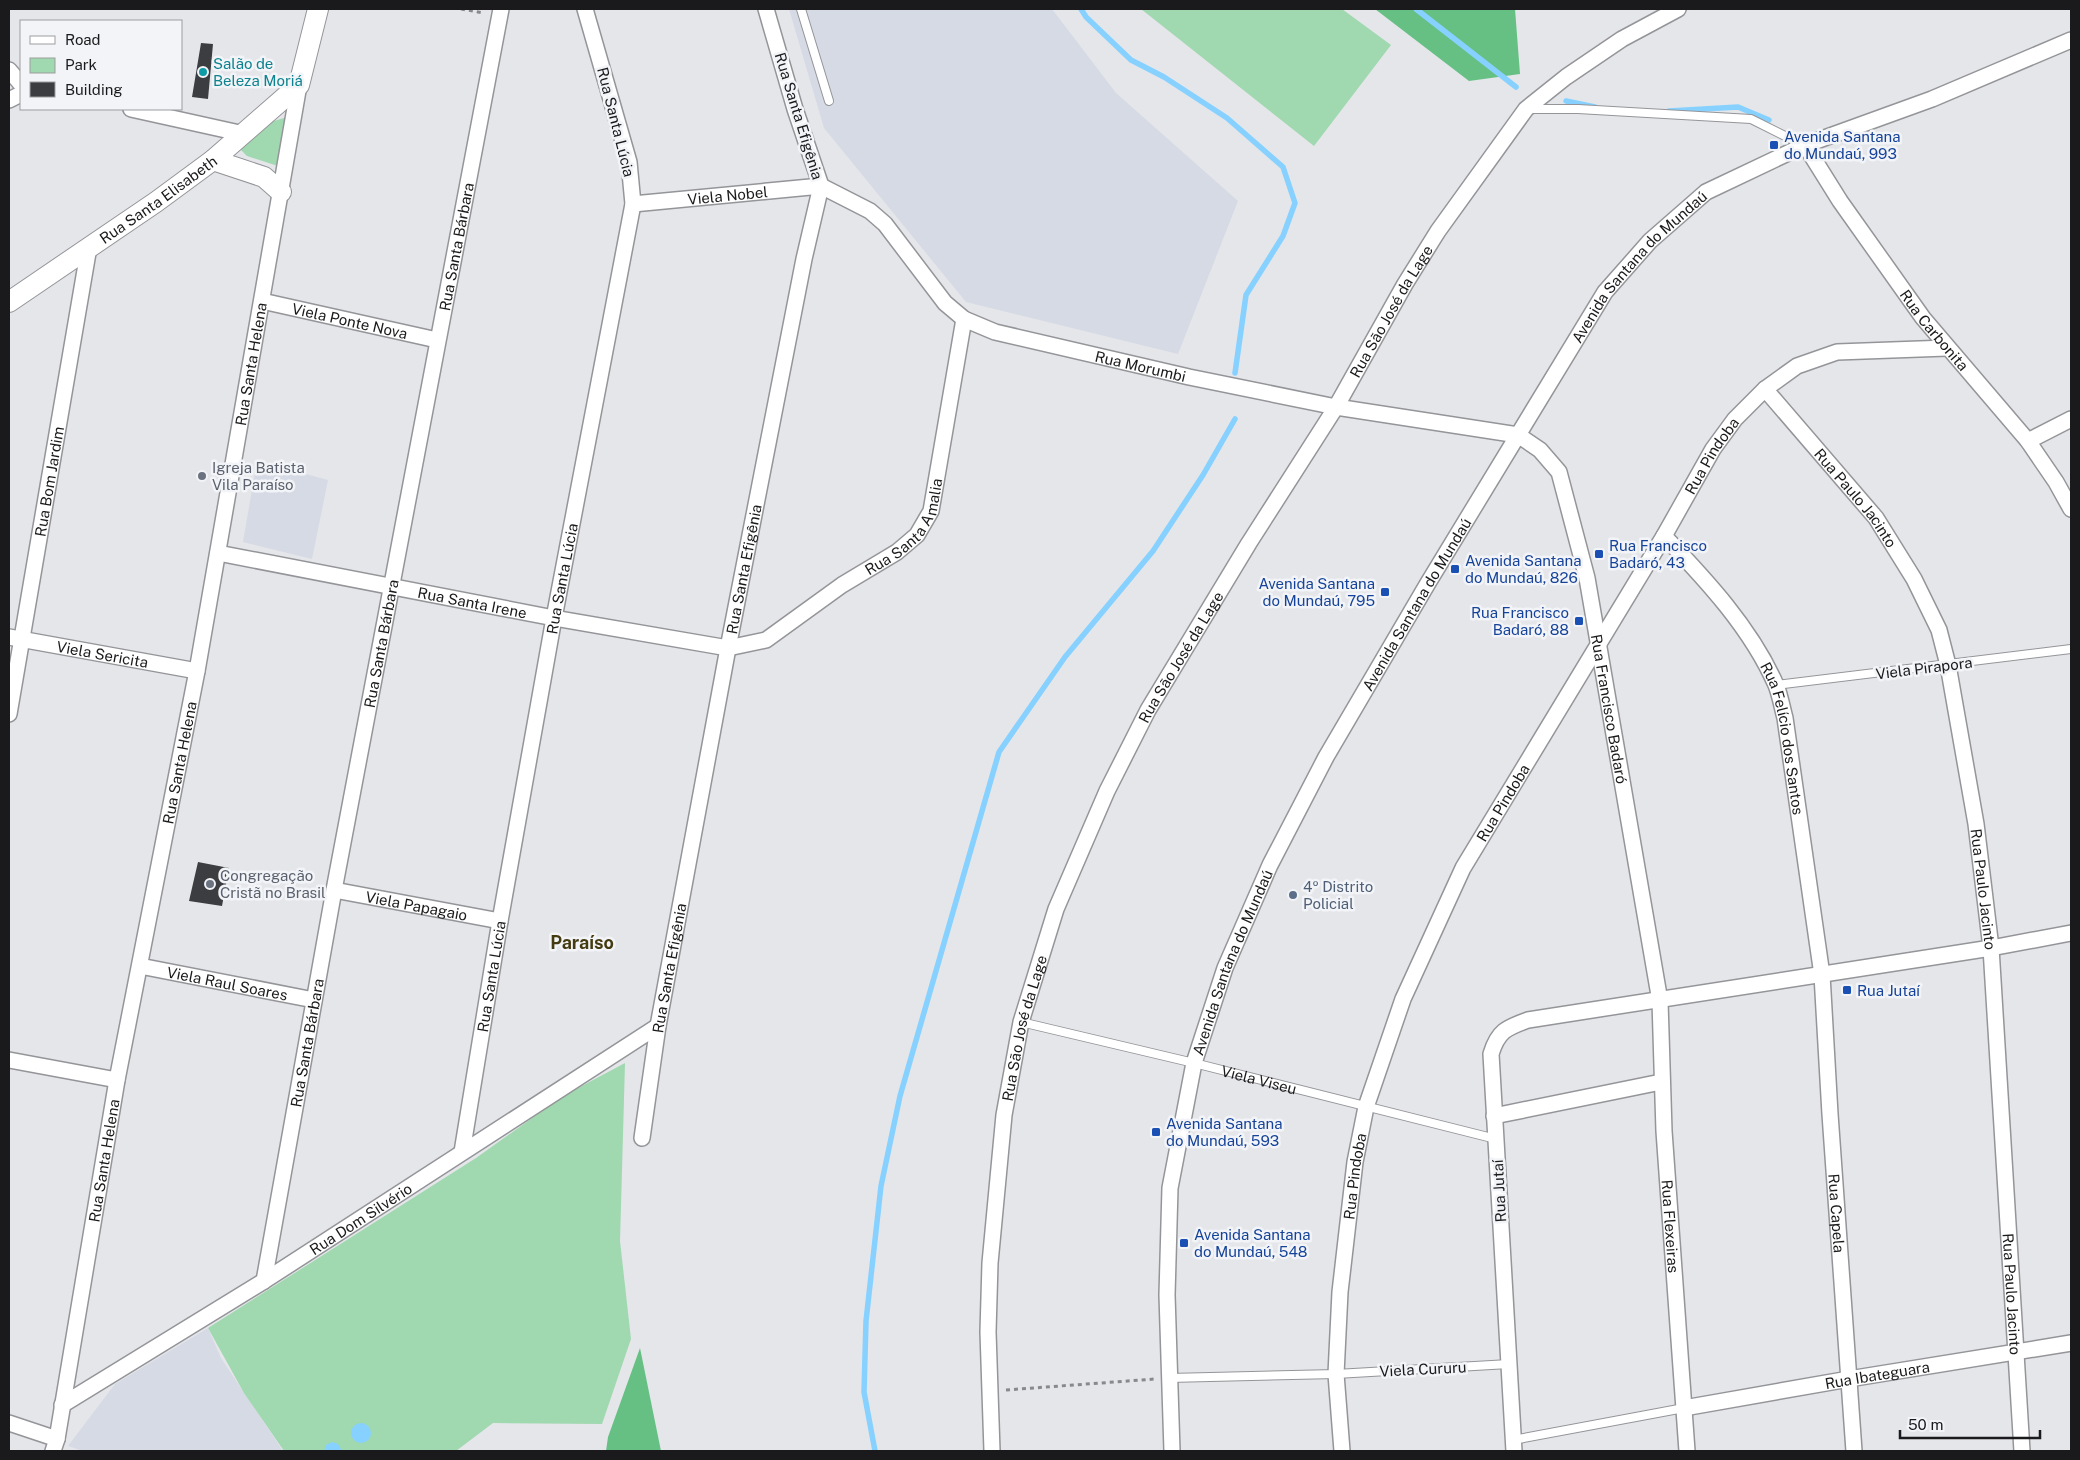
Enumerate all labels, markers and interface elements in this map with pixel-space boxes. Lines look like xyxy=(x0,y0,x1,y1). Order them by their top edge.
legend xyxy=(20,20,182,110)
text: Road xyxy=(65,31,101,48)
street label: Rua Santa Efigênia xyxy=(772,50,826,182)
place label: Salão de Beleza Moriá xyxy=(213,55,303,89)
text: Park xyxy=(65,56,97,73)
street label: Rua Santa Lúcia xyxy=(594,65,638,179)
marker: Salão de Beleza Moriá xyxy=(197,66,209,78)
text: Building xyxy=(65,81,123,98)
place label: Avenida Santana do Mundaú, 993 xyxy=(1784,128,1901,162)
marker: Avenida Santana do Mundaú, 993 xyxy=(1768,139,1780,151)
street label: Rua Santa Elisabeth xyxy=(96,152,220,247)
street label: Rua Santa Bárbara xyxy=(435,181,476,312)
street label: Viela Nobel xyxy=(687,183,768,207)
street label: Avenida Santana do Mundaú xyxy=(1568,187,1710,346)
street label: Rua São José da Lage xyxy=(1346,242,1436,380)
street label: Rua Carbonita xyxy=(1897,286,1972,374)
street label: Viela Ponte Nova xyxy=(290,299,409,342)
street label: Rua Santa Helena xyxy=(231,301,269,427)
street label: Rua Morumbi xyxy=(1094,347,1188,385)
street label: Rua Pindoba xyxy=(1681,414,1742,497)
street label: Rua Bom Jardim xyxy=(31,425,67,538)
street label: Rua Paulo Jacinto xyxy=(1811,445,1901,550)
place label: Igreja Batista Vila Paraíso xyxy=(212,459,305,493)
marker: Igreja Batista Vila Paraíso xyxy=(196,470,208,482)
street label: Rua Santa Amalia xyxy=(861,477,945,578)
street label: Rua Santa Efigênia xyxy=(722,503,764,635)
street label: Avenida Santana do Mundaú xyxy=(1358,515,1474,693)
street label: Rua Santa Lúcia xyxy=(543,522,580,635)
place label: Rua Francisco Badaró, 43 xyxy=(1609,537,1707,571)
marker: Rua Francisco Badaró, 43 xyxy=(1593,548,1605,560)
place label: Avenida Santana do Mundaú, 826 xyxy=(1465,552,1582,586)
marker: Avenida Santana do Mundaú, 826 xyxy=(1449,563,1461,575)
place label: Avenida Santana do Mundaú, 795 xyxy=(1258,575,1375,609)
street label: Rua Santa Bárbara xyxy=(360,578,401,709)
street label: Rua Santa Irene xyxy=(416,583,528,621)
marker: Avenida Santana do Mundaú, 795 xyxy=(1379,586,1391,598)
street label: Rua São José da Lage xyxy=(1135,588,1226,725)
place label: Rua Francisco Badaró, 88 xyxy=(1471,604,1569,638)
marker: Rua Francisco Badaró, 88 xyxy=(1573,615,1585,627)
street label: Rua Francisco Badaró xyxy=(1588,633,1631,785)
street label: Viela Sericita xyxy=(55,637,150,671)
street label: Viela Pirapora xyxy=(1875,654,1973,682)
street label: Rua Felício dos Santos xyxy=(1758,659,1807,816)
street label: Rua Santa Helena xyxy=(159,700,199,825)
street label: Rua Pindoba xyxy=(1473,761,1532,844)
street label: Rua Paulo Jacinto xyxy=(1968,828,2000,951)
place label: Congregação Cristã no Brasil xyxy=(220,867,326,901)
street label: Avenida Santana do Mundaú xyxy=(1189,867,1275,1057)
marker: Congregação Cristã no Brasil xyxy=(204,878,216,890)
place label: 4º Distrito Policial xyxy=(1303,878,1373,912)
street label: Viela Papagaio xyxy=(364,888,469,923)
marker: 4º Distrito Policial xyxy=(1287,889,1299,901)
street label: Rua Santa Efigênia xyxy=(649,902,689,1034)
street label: Rua Santa Lúcia xyxy=(473,919,508,1033)
district label: Paraíso xyxy=(550,932,614,953)
street label: Rua São José da Lage xyxy=(998,953,1050,1103)
street label: Viela Raul Soares xyxy=(166,963,289,1003)
street label: Rua Santa Bárbara xyxy=(287,977,327,1108)
place label: Rua Jutaí xyxy=(1857,982,1920,999)
marker: Rua Jutaí xyxy=(1841,984,1853,996)
street label: Viela Viseu xyxy=(1220,1062,1299,1097)
street label: Rua Santa Helena xyxy=(85,1098,122,1223)
place label: Avenida Santana do Mundaú, 593 xyxy=(1166,1115,1283,1149)
marker: Avenida Santana do Mundaú, 593 xyxy=(1150,1126,1162,1138)
street label: Rua Pindoba xyxy=(1340,1131,1369,1220)
street label: Rua Jutaí xyxy=(1489,1159,1509,1223)
street label: Rua Capela xyxy=(1826,1173,1848,1254)
street label: Rua Dom Silvério xyxy=(306,1179,415,1258)
street label: Rua Flexeiras xyxy=(1659,1179,1683,1274)
place label: Avenida Santana do Mundaú, 548 xyxy=(1194,1226,1311,1260)
street label: Rua Paulo Jacinto xyxy=(2000,1233,2025,1355)
marker: Avenida Santana do Mundaú, 548 xyxy=(1178,1237,1190,1249)
street label: Viela Cururu xyxy=(1379,1358,1467,1380)
street label: Rua Ibateguara xyxy=(1823,1358,1931,1392)
scale bar xyxy=(1900,1408,2040,1440)
text: 50 m xyxy=(1908,1416,1943,1433)

